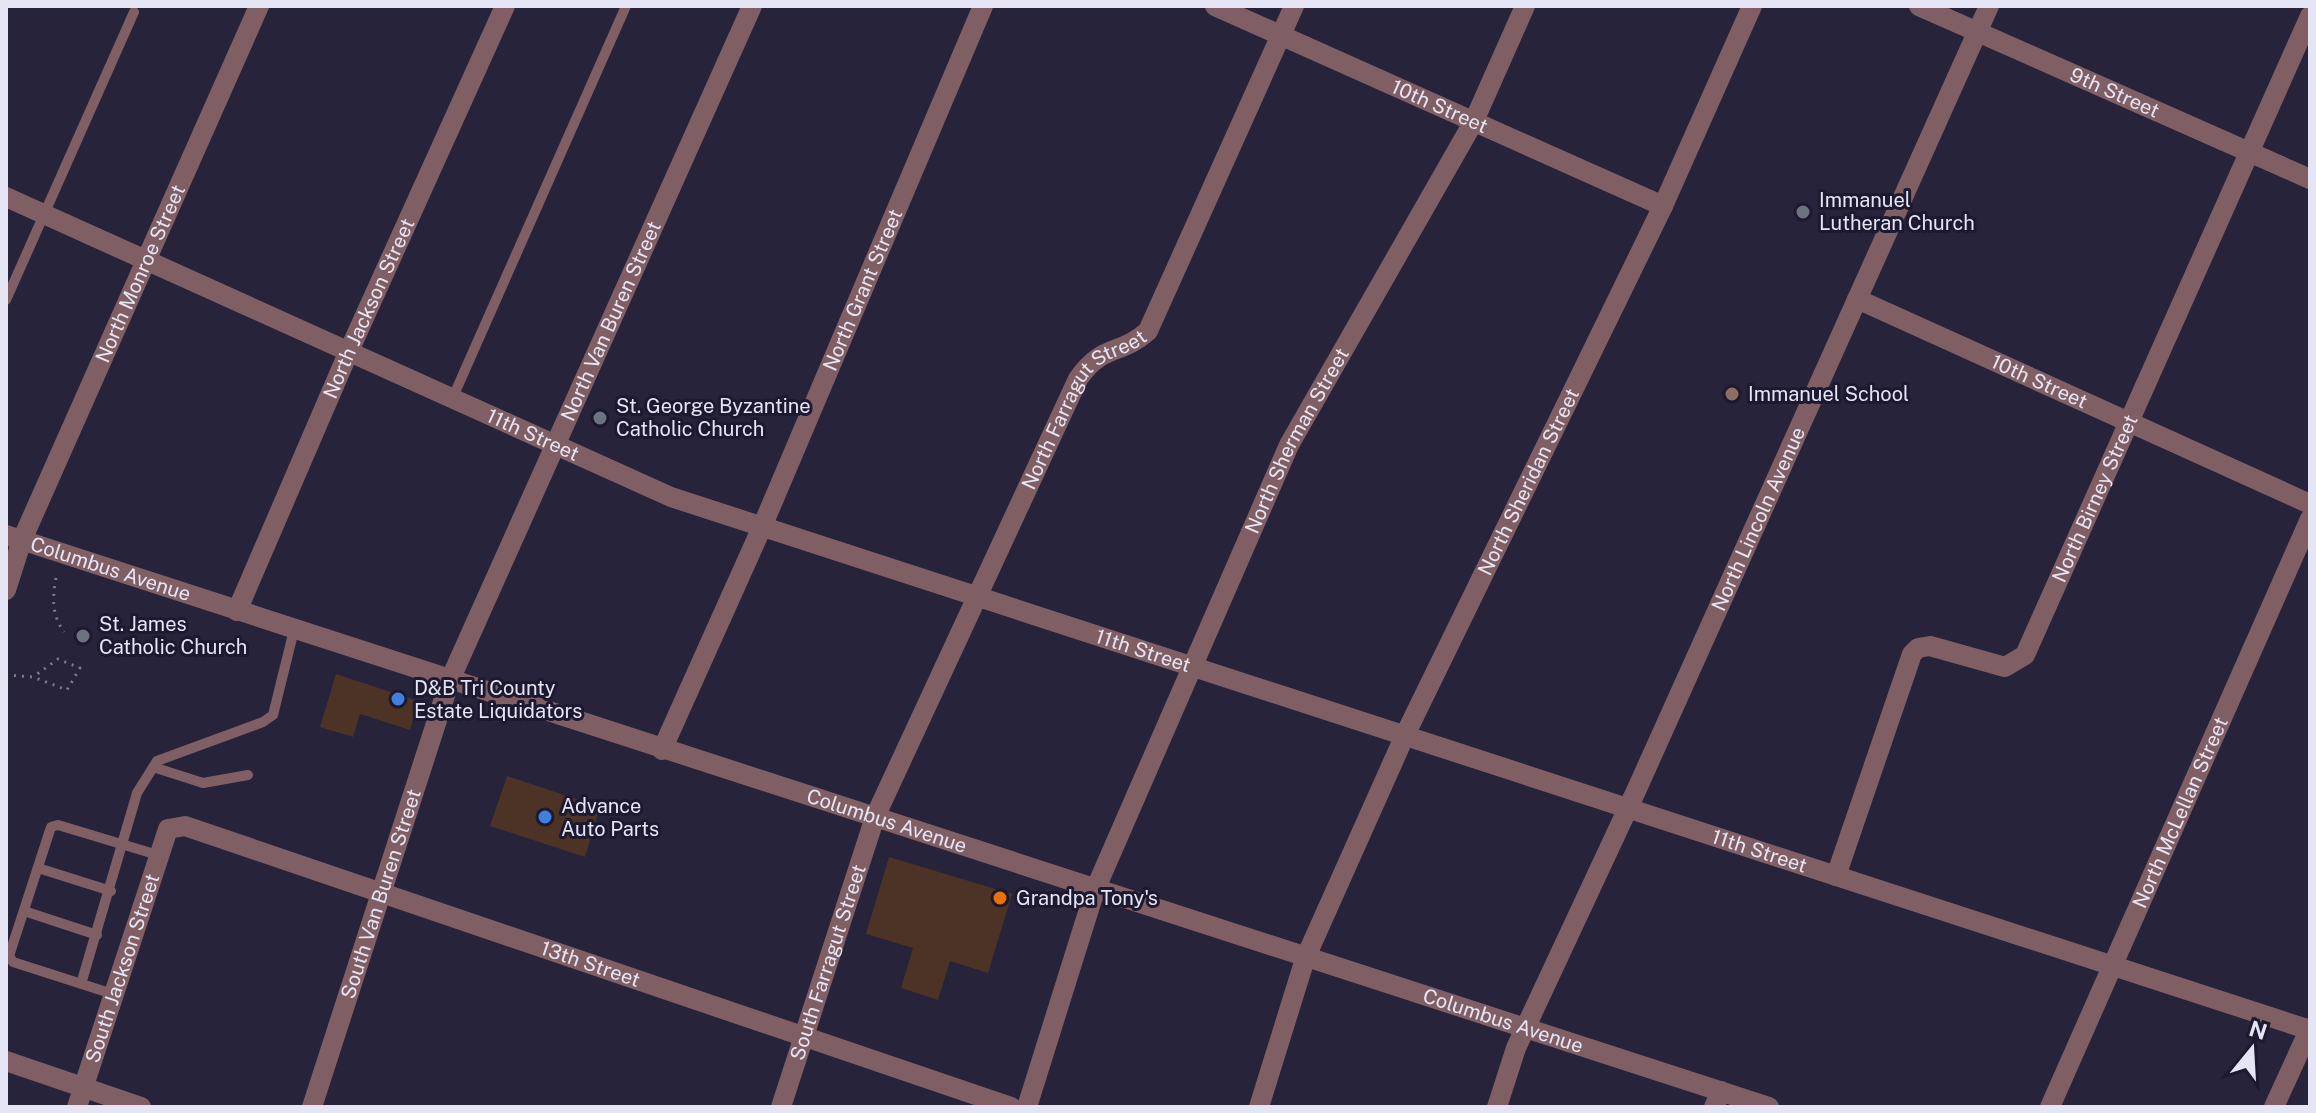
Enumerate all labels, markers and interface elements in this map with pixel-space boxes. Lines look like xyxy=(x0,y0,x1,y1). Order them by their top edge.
street label: 9th Street xyxy=(2066,62,2163,123)
street label: 10th Street xyxy=(1388,74,1492,138)
street label: North Monroe Street xyxy=(90,181,190,366)
place label: Immanuel Lutheran Church xyxy=(1819,188,1975,235)
marker: Immanuel Lutheran Church xyxy=(1794,203,1812,221)
street label: North Grant Street xyxy=(818,205,908,374)
street label: North Jackson Street xyxy=(318,215,419,402)
street label: North Van Buren Street xyxy=(556,217,666,425)
street label: North Farragut Street xyxy=(1016,325,1151,493)
street label: North Sherman Street xyxy=(1240,344,1354,537)
street label: 10th Street xyxy=(1987,349,2091,414)
place label: Immanuel School xyxy=(1748,382,1909,406)
street label: North Sheridan Street xyxy=(1473,384,1584,579)
marker: Immanuel School xyxy=(1723,385,1741,403)
place label: St. George Byzantine Catholic Church xyxy=(616,394,811,441)
street label: 11th Street xyxy=(483,403,583,466)
marker: St. George Byzantine Catholic Church xyxy=(591,409,609,427)
street label: North Birney Street xyxy=(2047,411,2143,586)
street label: North Lincoln Avenue xyxy=(1707,423,1810,615)
street label: Columbus Avenue xyxy=(27,532,194,606)
place label: St. James Catholic Church xyxy=(99,612,247,659)
street label: 11th Street xyxy=(1092,624,1194,677)
marker: St. James Catholic Church xyxy=(74,627,92,645)
place label: D&B Tri County Estate Liquidators xyxy=(414,676,582,723)
marker: D&B Tri County Estate Liquidators xyxy=(389,690,407,708)
street label: North McLellan Street xyxy=(2127,713,2233,912)
street label: Columbus Avenue xyxy=(804,784,970,858)
street label: South Van Buren Street xyxy=(336,786,426,1002)
place label: Advance Auto Parts xyxy=(561,794,659,841)
marker: Advance Auto Parts xyxy=(536,808,554,826)
street label: 11th Street xyxy=(1709,824,1810,878)
street label: South Farragut Street xyxy=(785,861,871,1063)
street label: South Jackson Street xyxy=(80,871,165,1066)
place label: Grandpa Tony's xyxy=(1016,886,1158,910)
marker: Grandpa Tony's xyxy=(991,889,1009,907)
street label: 13th Street xyxy=(538,936,643,992)
street label: Columbus Avenue xyxy=(1420,984,1586,1058)
north arrow xyxy=(2212,1009,2292,1089)
text: N xyxy=(2246,1015,2270,1045)

